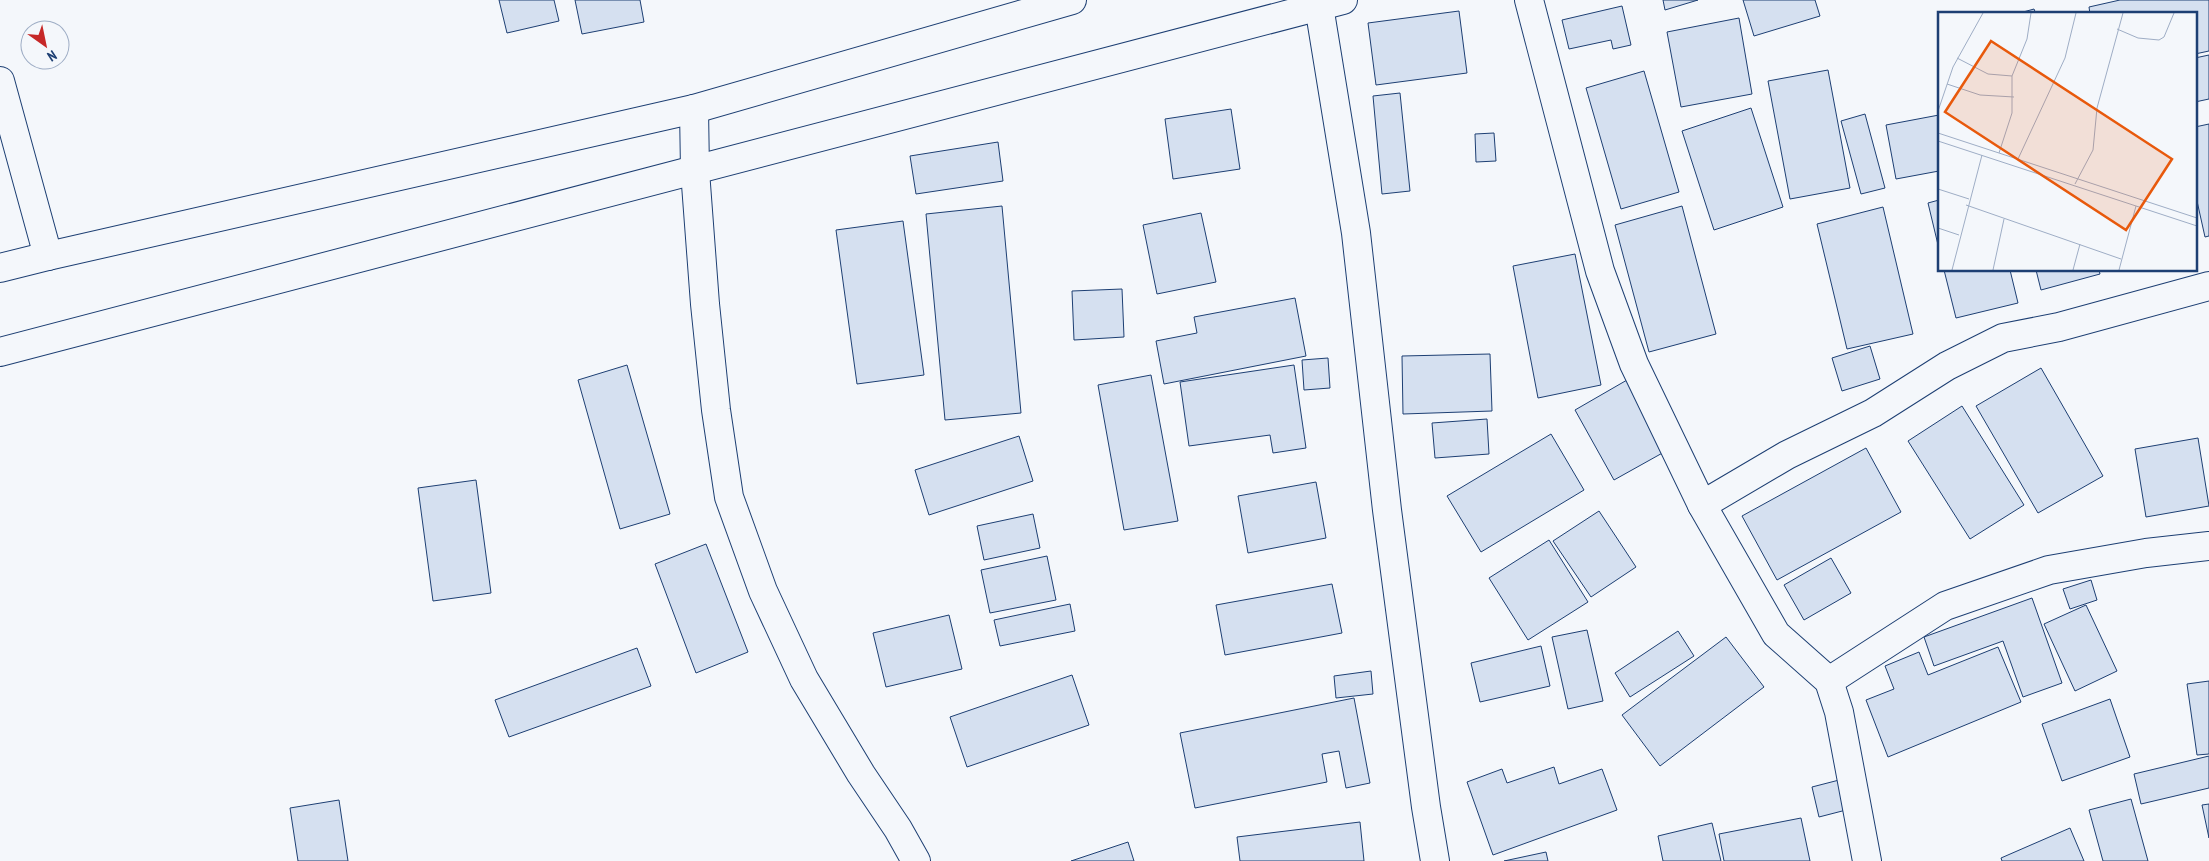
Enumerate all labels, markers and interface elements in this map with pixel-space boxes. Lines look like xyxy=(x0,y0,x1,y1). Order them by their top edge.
inset map xyxy=(1938,12,2196,271)
north arrow xyxy=(20,20,70,70)
text: N xyxy=(44,46,60,66)

